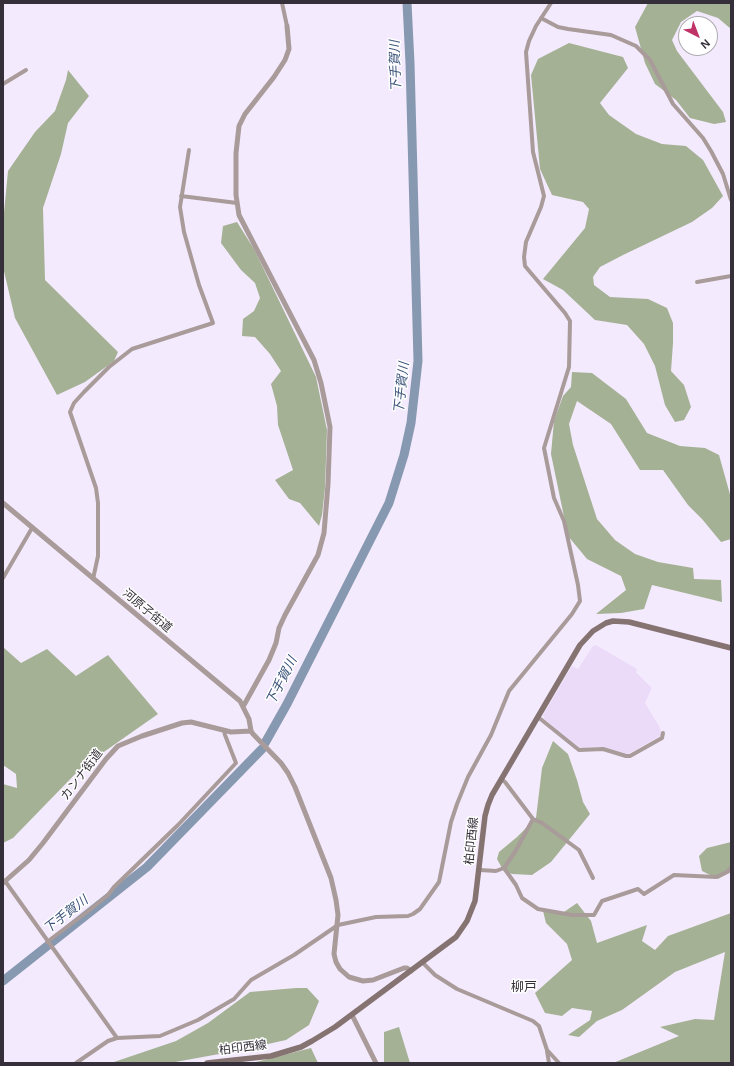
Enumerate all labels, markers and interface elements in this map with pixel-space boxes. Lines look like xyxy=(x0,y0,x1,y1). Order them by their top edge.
north arrow xyxy=(678,16,718,56)
text: N xyxy=(698,37,712,51)
water label: 下手賀川 xyxy=(387,40,405,92)
water label: 下手賀川 xyxy=(392,361,412,415)
street label: 河原子街道 xyxy=(119,586,175,636)
water label: 下手賀川 xyxy=(263,654,301,708)
street label: カンナ街道 xyxy=(58,747,106,803)
street label: 柏印西線 xyxy=(462,816,482,866)
water label: 下手賀川 xyxy=(41,893,91,937)
district label: 柳戸 xyxy=(511,979,537,995)
street label: 柏印西線 xyxy=(218,1038,268,1058)

